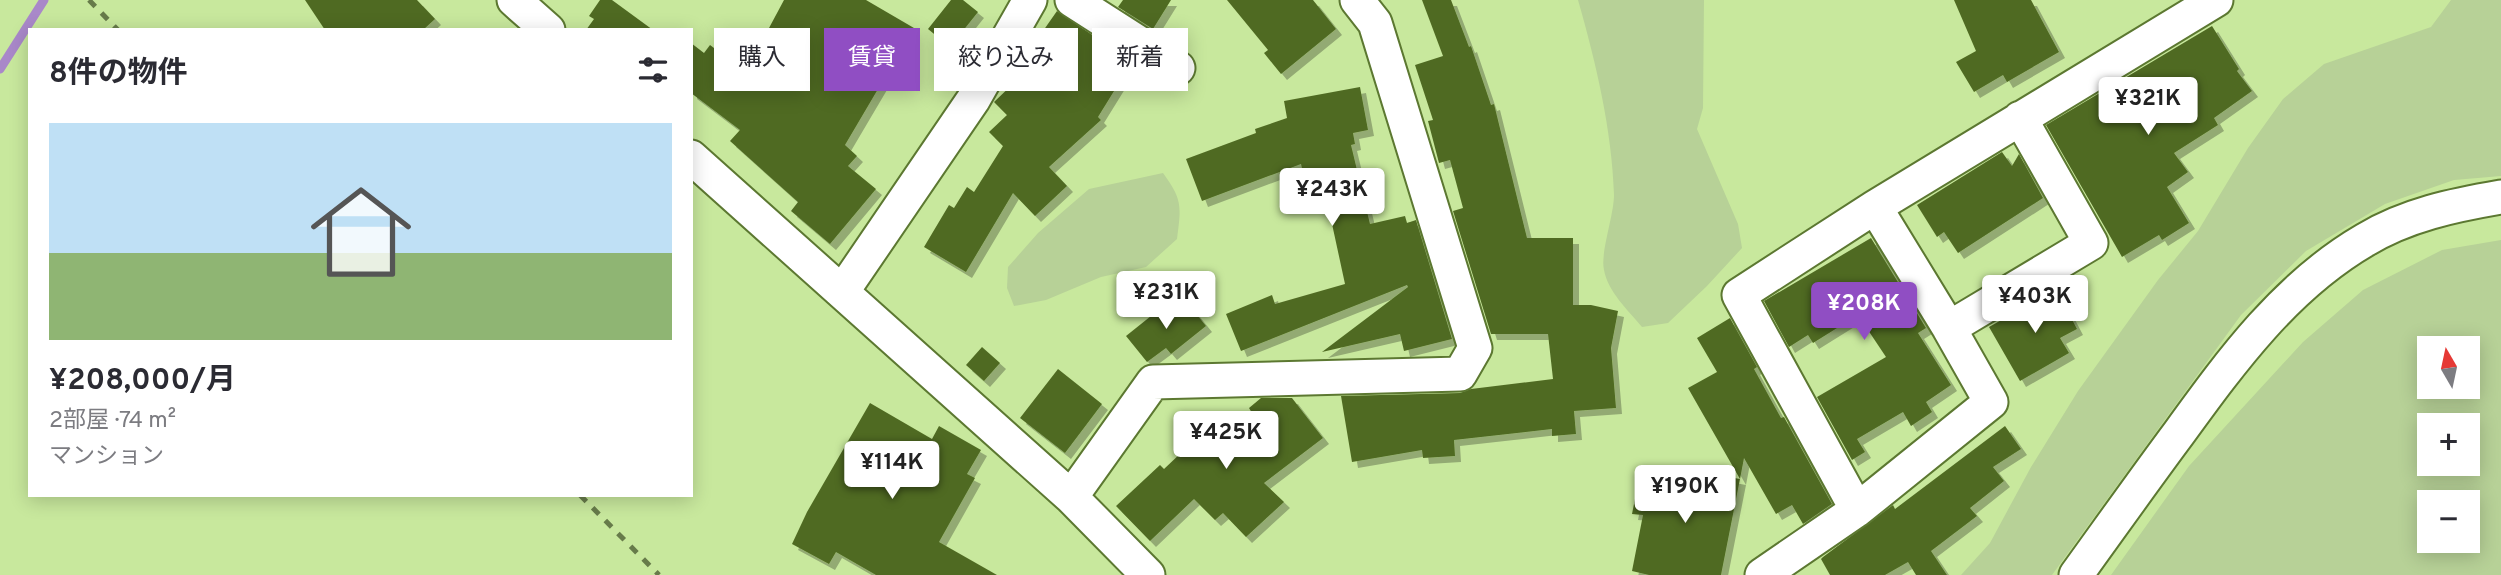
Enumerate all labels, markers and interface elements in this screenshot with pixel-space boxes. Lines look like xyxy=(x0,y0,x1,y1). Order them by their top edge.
chip: 購入 xyxy=(714,28,810,91)
chip: 賃貸 xyxy=(824,28,920,91)
chip: 絞り込み xyxy=(934,28,1078,91)
chip: 新着 xyxy=(1092,28,1188,91)
icon: filters xyxy=(634,51,672,89)
text: 8件の物件 xyxy=(49,56,188,93)
pin: ¥321K xyxy=(2099,78,2197,137)
text: ¥321K xyxy=(2115,85,2181,114)
pin: ¥243K xyxy=(1283,168,1381,228)
icon: home xyxy=(298,169,424,295)
text: ¥243K xyxy=(1296,176,1368,205)
pin: ¥231K xyxy=(1117,272,1215,331)
pin: ¥403K xyxy=(1986,276,2084,335)
text: ¥231K xyxy=(1132,279,1200,308)
pin: ¥208K xyxy=(1815,282,1913,342)
text: ¥403K xyxy=(1998,283,2072,312)
text: ¥208K xyxy=(1827,290,1901,319)
north arrow xyxy=(2417,336,2480,399)
map controls xyxy=(2417,336,2480,553)
text: ¥208,000/月 xyxy=(49,363,236,400)
text: 2部屋 · 74 m² xyxy=(49,407,176,436)
pin: ¥425K xyxy=(1177,412,1275,471)
button: + xyxy=(2417,413,2480,476)
text: ¥425K xyxy=(1189,419,1263,448)
pin: ¥114K xyxy=(843,442,941,501)
text: マンション xyxy=(49,443,164,472)
text: ¥114K xyxy=(860,449,924,478)
pin: ¥190K xyxy=(1636,466,1734,525)
text: ¥190K xyxy=(1651,473,1719,502)
button: − xyxy=(2417,490,2480,553)

